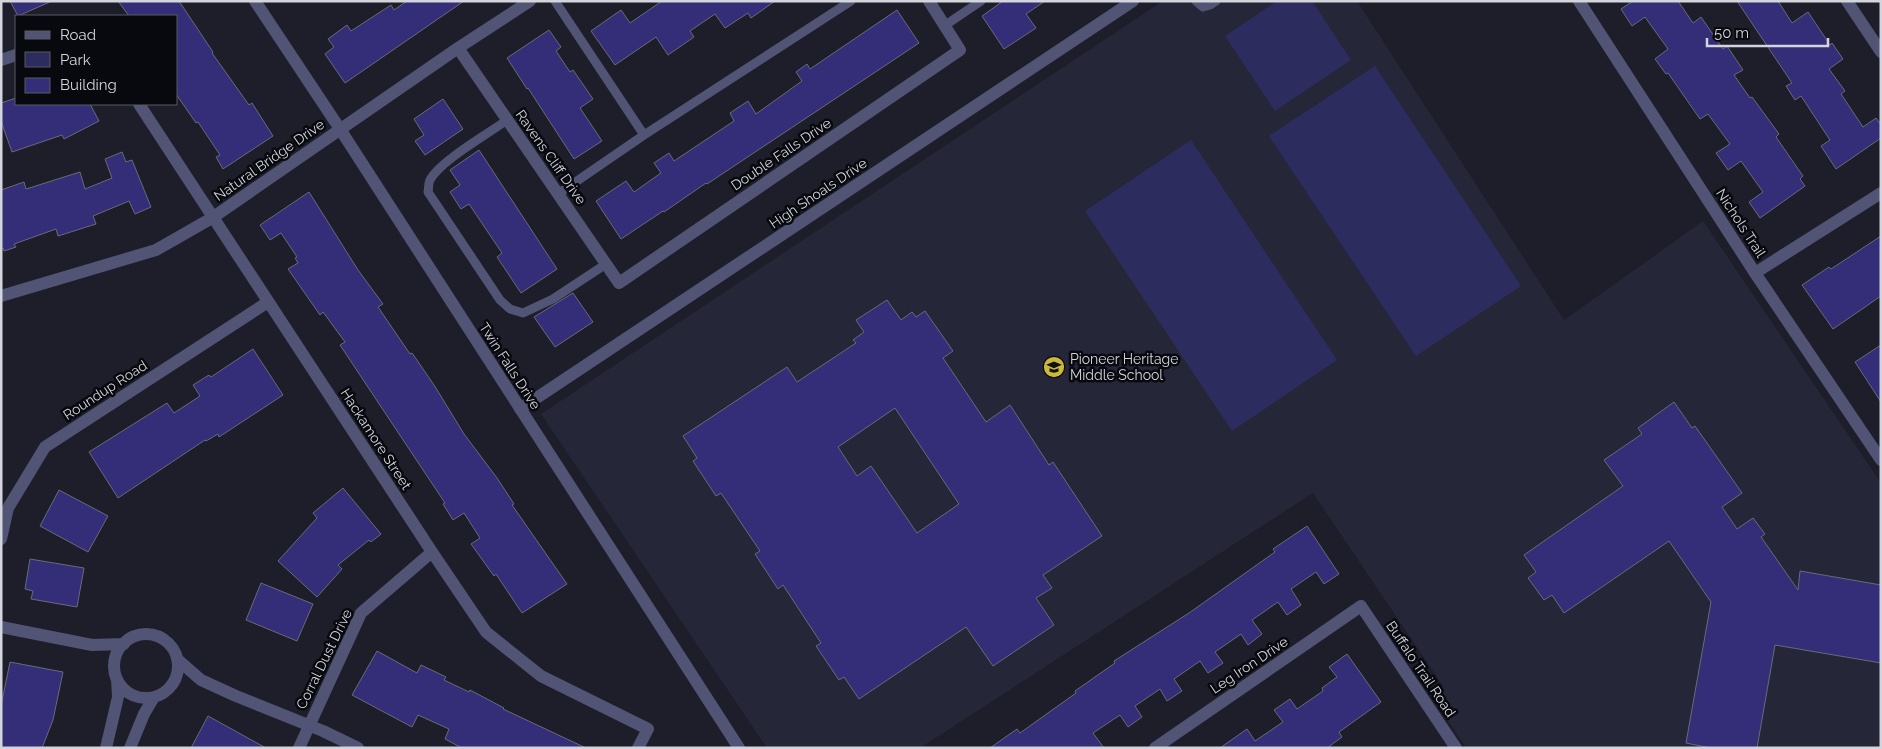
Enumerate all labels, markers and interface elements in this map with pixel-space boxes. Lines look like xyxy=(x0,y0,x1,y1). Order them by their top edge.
legend xyxy=(15,15,178,105)
scale bar xyxy=(1707,15,1828,47)
text: 50 m xyxy=(1714,24,1749,42)
text: Road xyxy=(60,26,96,44)
text: Park xyxy=(60,51,91,69)
text: Building xyxy=(60,76,117,94)
street label: Ravens Cliff Drive xyxy=(512,107,590,207)
street label: Double Falls Drive xyxy=(728,115,834,193)
street label: Natural Bridge Drive xyxy=(211,116,327,204)
street label: High Shoals Drive xyxy=(766,155,870,231)
street label: Nichols Trail xyxy=(1713,186,1769,260)
street label: Twin Falls Drive xyxy=(476,320,544,412)
place label: Pioneer Heritage Middle School xyxy=(1070,351,1178,383)
school or university icon: Pioneer Heritage Middle School xyxy=(1042,355,1066,379)
street label: Roundup Road xyxy=(60,357,150,423)
street label: Hackamore Street xyxy=(337,386,415,493)
street label: Corral Dust Drive xyxy=(293,606,355,712)
street label: Buffalo Trail Road xyxy=(1383,618,1459,720)
street label: Leg Iron Drive xyxy=(1207,633,1291,697)

